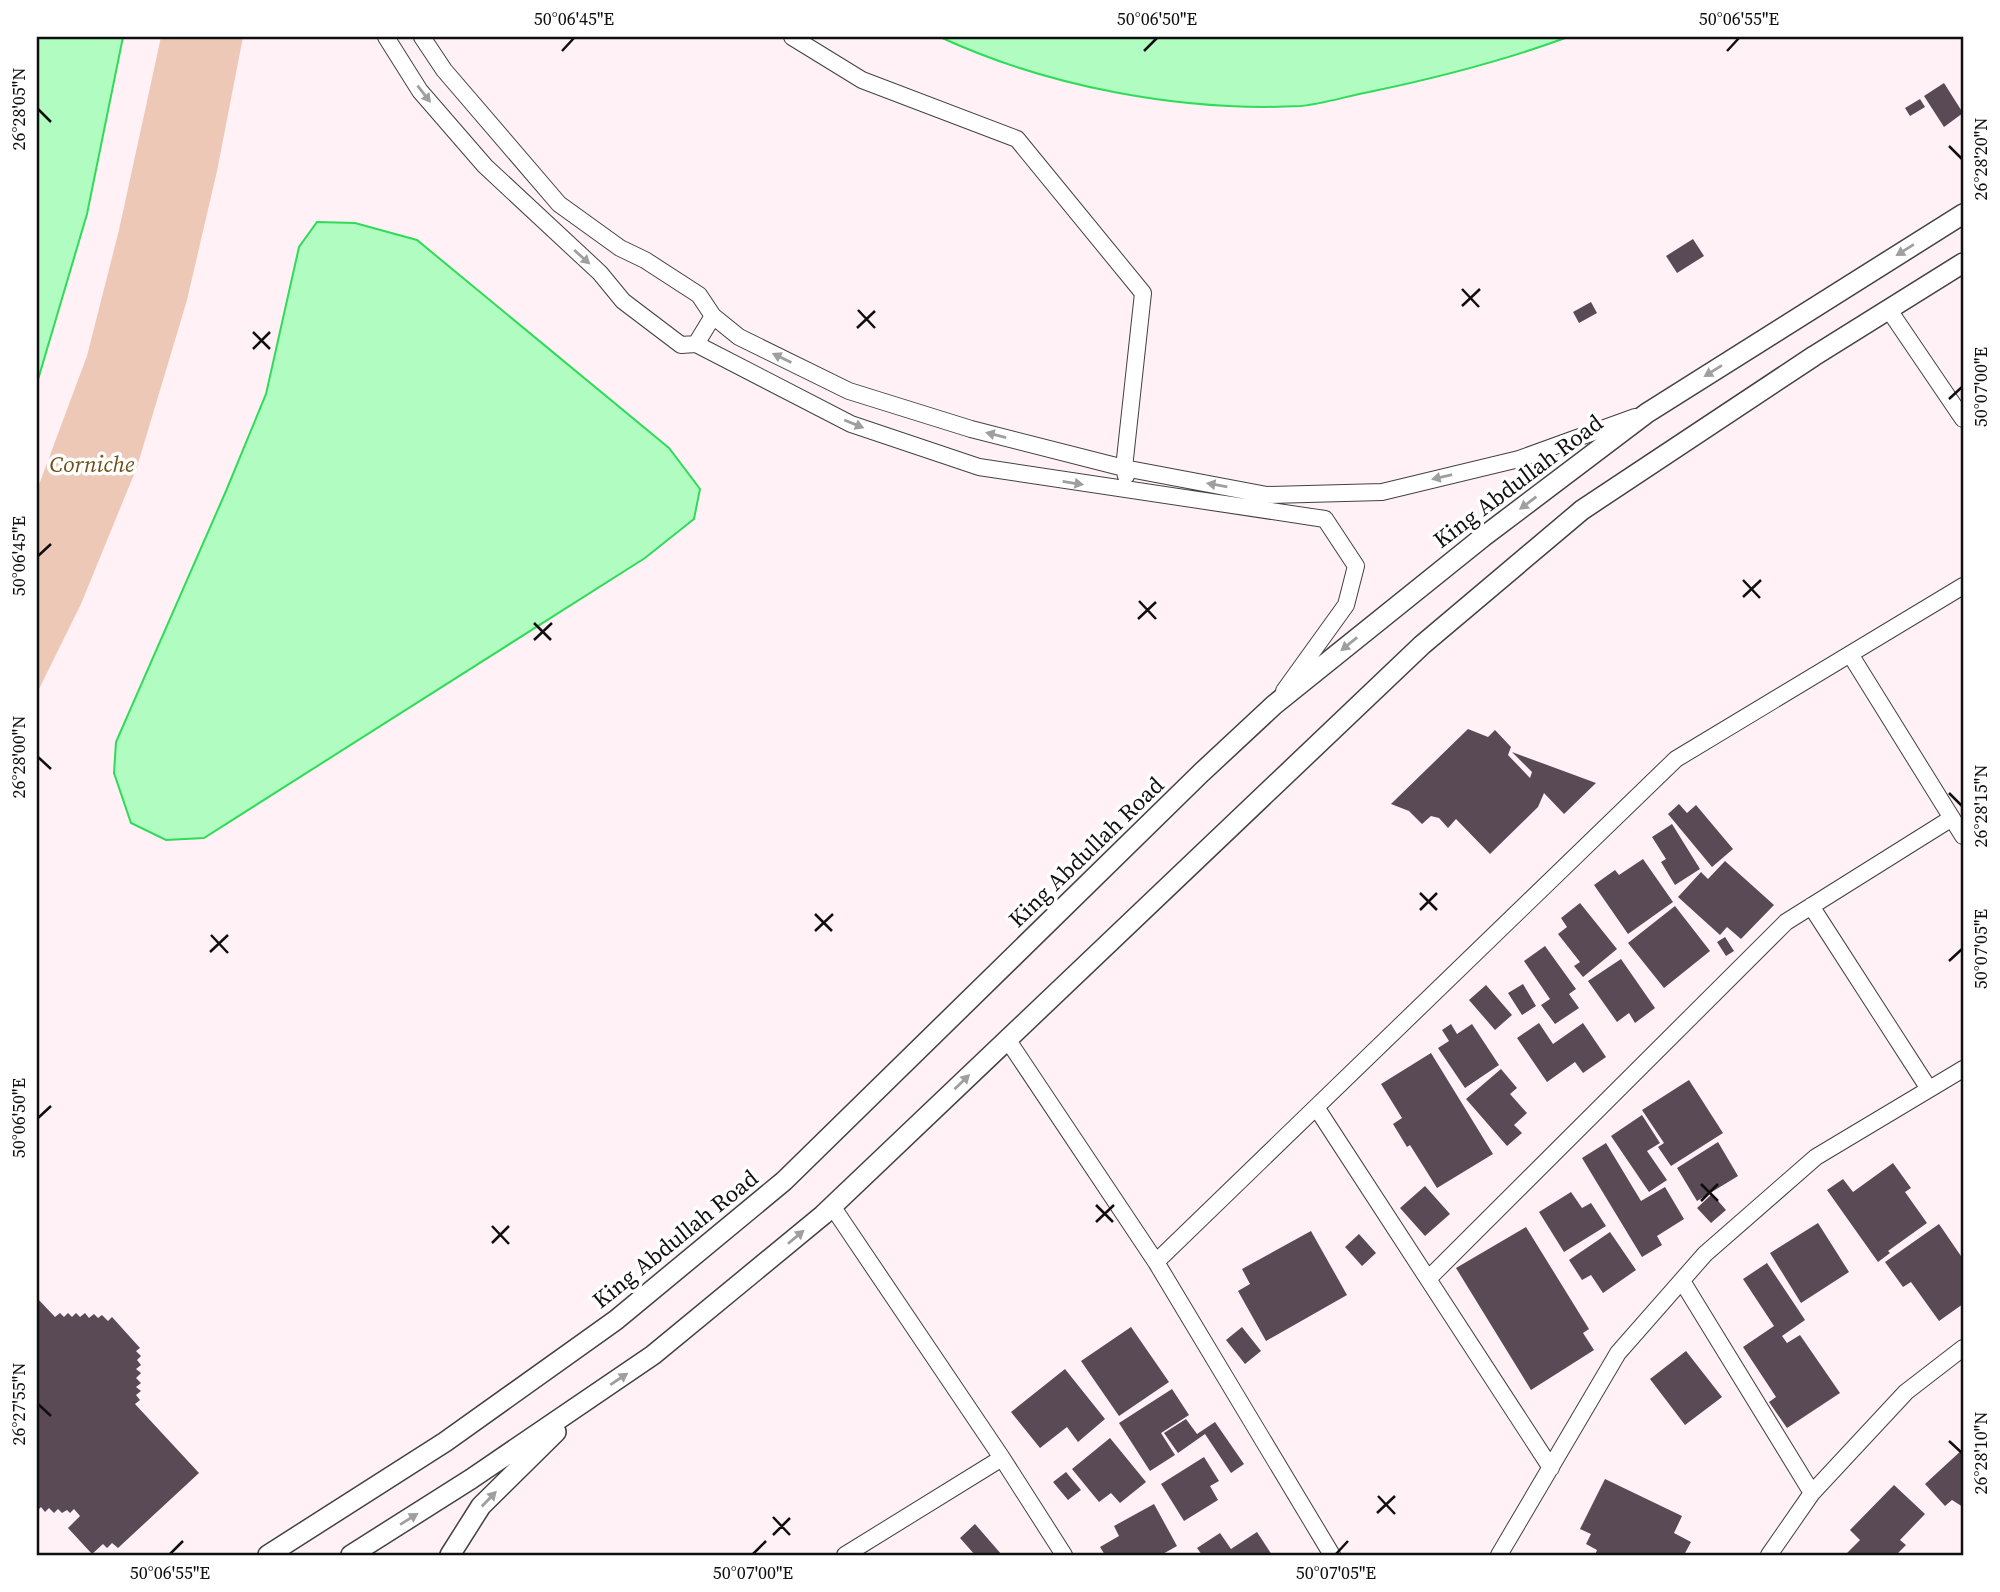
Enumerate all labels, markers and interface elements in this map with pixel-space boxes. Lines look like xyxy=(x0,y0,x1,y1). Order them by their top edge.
text: 50°06'45"E xyxy=(534,6,614,31)
text: 50°06'50"E xyxy=(1117,6,1197,31)
text: 50°06'55"E xyxy=(1699,6,1779,31)
text: 26°28'05"N xyxy=(6,68,31,150)
one-way arrow xyxy=(416,85,430,103)
text: 26°28'20"N xyxy=(1968,118,1993,200)
one-way arrow xyxy=(1896,243,1915,256)
one-way arrow xyxy=(573,249,591,265)
text: 50°07'00"E xyxy=(1968,347,1993,427)
one-way arrow xyxy=(772,352,792,364)
one-way arrow xyxy=(1703,365,1723,378)
street label: King Abdullah Road xyxy=(1427,407,1609,555)
one-way arrow xyxy=(843,419,864,430)
one-way arrow xyxy=(984,429,1006,440)
park label: Corniche xyxy=(50,448,135,480)
one-way arrow xyxy=(1431,472,1453,483)
one-way arrow xyxy=(1062,477,1084,488)
one-way arrow xyxy=(1206,480,1228,491)
one-way arrow xyxy=(1519,496,1537,510)
text: 50°06'45"E xyxy=(6,516,31,596)
one-way arrow xyxy=(1340,636,1358,650)
text: 26°28'00"N xyxy=(6,716,31,798)
text: 26°28'15"N xyxy=(1968,765,1993,847)
street label: King Abdullah Road xyxy=(1001,769,1171,935)
text: 50°07'05"E xyxy=(1968,909,1993,989)
one-way arrow xyxy=(954,1073,971,1090)
text: 50°06'50"E xyxy=(6,1078,31,1158)
street label: King Abdullah Road xyxy=(585,1162,765,1316)
one-way arrow xyxy=(788,1230,805,1245)
text: 26°27'55"N xyxy=(6,1363,31,1445)
one-way arrow xyxy=(609,1373,628,1386)
text: 26°28'10"N xyxy=(1968,1412,1993,1494)
one-way arrow xyxy=(480,1491,496,1508)
one-way arrow xyxy=(399,1512,419,1525)
text: 50°06'55"E xyxy=(130,1560,210,1585)
text: 50°07'00"E xyxy=(713,1560,793,1585)
text: 50°07'05"E xyxy=(1296,1560,1376,1585)

